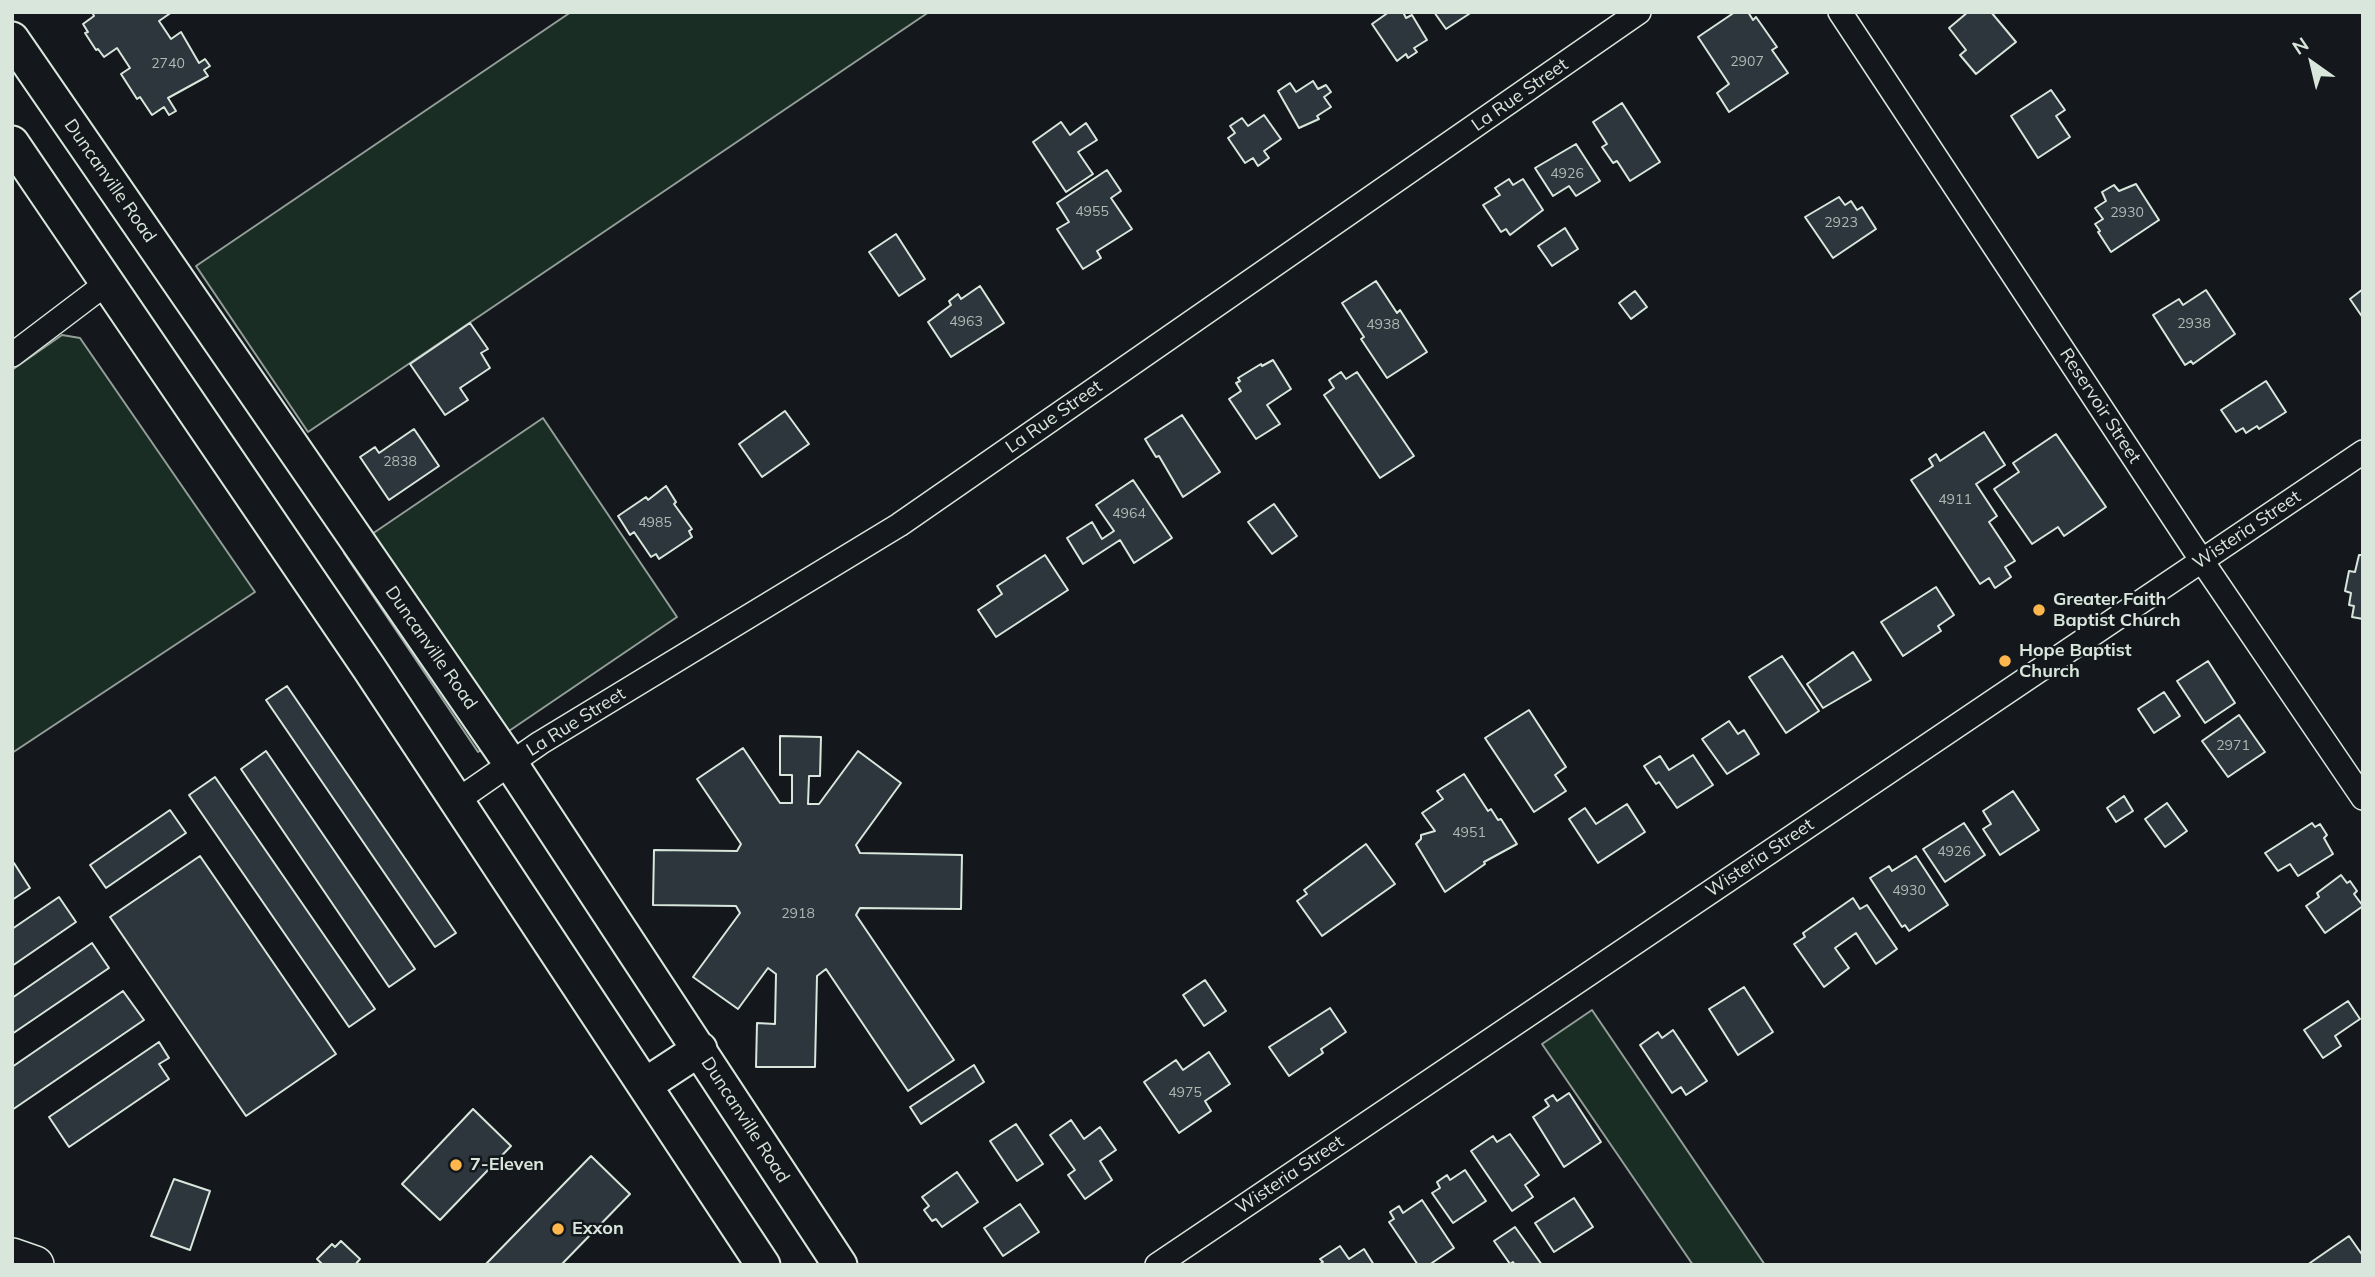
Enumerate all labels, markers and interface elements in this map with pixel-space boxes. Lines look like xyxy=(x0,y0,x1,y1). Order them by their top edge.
north arrow xyxy=(2277,28,2347,98)
text: N xyxy=(2288,32,2313,60)
street label: La Rue Street xyxy=(1468,54,1572,136)
house number: 2907 xyxy=(1730,54,1764,70)
house number: 2740 xyxy=(151,56,185,72)
street label: Duncanville Road xyxy=(59,115,161,247)
house number: 4926 xyxy=(1550,166,1584,182)
house number: 4955 xyxy=(1075,204,1109,220)
house number: 2930 xyxy=(2110,205,2144,221)
house number: 2923 xyxy=(1824,215,1858,231)
house number: 4963 xyxy=(949,314,983,330)
house number: 2938 xyxy=(2177,316,2211,332)
house number: 4938 xyxy=(1366,317,1400,333)
street label: Reservoir Street xyxy=(2055,344,2145,468)
street label: La Rue Street xyxy=(1002,376,1106,458)
house number: 2838 xyxy=(383,454,417,470)
street label: Wisteria Street xyxy=(2189,486,2305,574)
house number: 4911 xyxy=(1938,492,1972,508)
house number: 4964 xyxy=(1112,506,1146,522)
house number: 4985 xyxy=(638,515,672,531)
street label: Duncanville Road xyxy=(380,582,482,714)
place label: Greater Faith Baptist Church xyxy=(2053,589,2181,632)
marker: Greater Faith Baptist Church xyxy=(2031,602,2047,618)
place label: Hope Baptist Church xyxy=(2019,640,2131,682)
marker: Hope Baptist Church xyxy=(1997,653,2013,669)
street label: La Rue Street xyxy=(523,683,629,761)
house number: 2971 xyxy=(2216,738,2250,754)
street label: Wisteria Street xyxy=(1702,814,1818,902)
house number: 4951 xyxy=(1452,825,1486,841)
house number: 4926 xyxy=(1937,844,1971,860)
house number: 4930 xyxy=(1892,883,1926,899)
house number: 2918 xyxy=(781,906,815,922)
street label: Duncanville Road xyxy=(696,1053,794,1187)
house number: 4975 xyxy=(1168,1085,1202,1101)
street label: Wisteria Street xyxy=(1232,1131,1348,1219)
place label: 7-Eleven xyxy=(470,1154,544,1176)
marker: 7-Eleven xyxy=(448,1157,464,1173)
place label: Exxon xyxy=(572,1218,624,1240)
marker: Exxon xyxy=(550,1221,566,1237)

